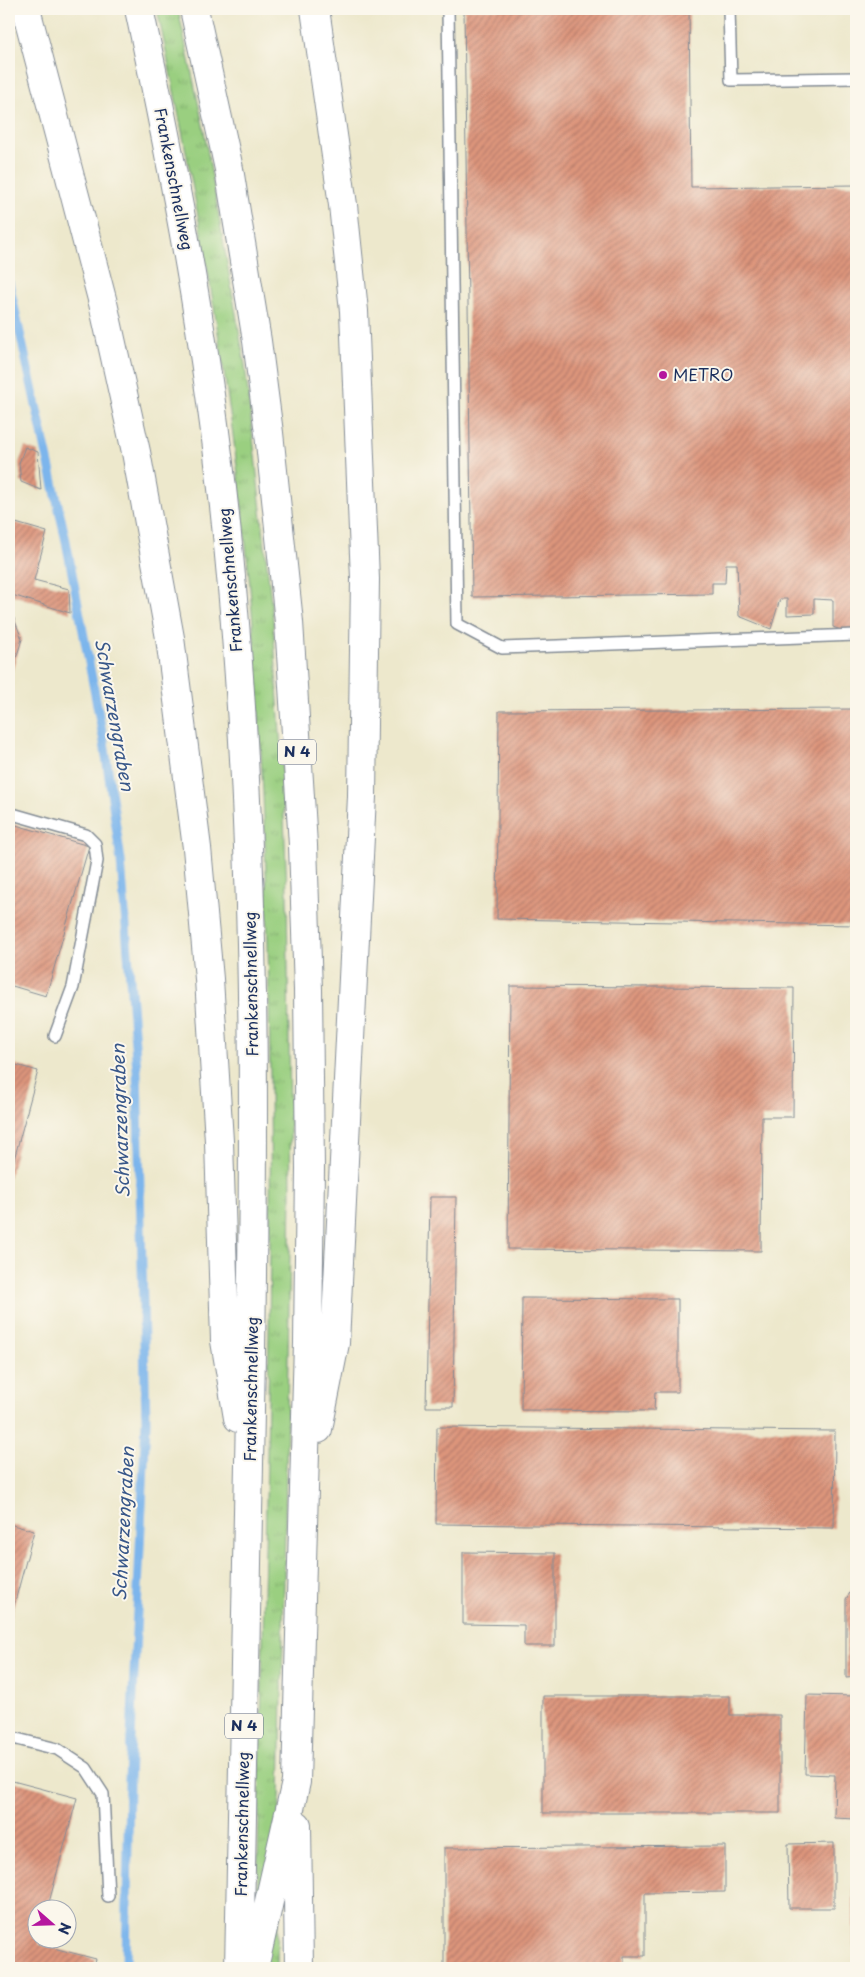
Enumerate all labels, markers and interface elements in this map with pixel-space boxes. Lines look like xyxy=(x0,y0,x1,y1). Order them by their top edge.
street label: Frankenschnellweg xyxy=(149,105,201,252)
place label: METRO xyxy=(673,362,733,386)
marker: METRO xyxy=(657,369,669,381)
street label: Frankenschnellweg xyxy=(211,507,247,653)
water label: Schwarzengraben xyxy=(89,636,142,794)
road number: N 4 xyxy=(278,740,316,764)
street label: Frankenschnellweg xyxy=(237,911,263,1057)
water label: Schwarzengraben xyxy=(103,1043,136,1199)
street label: Frankenschnellweg xyxy=(237,1316,263,1462)
water label: Schwarzengraben xyxy=(105,1446,140,1602)
road number: N 4 xyxy=(225,1714,263,1738)
street label: Frankenschnellweg xyxy=(228,1751,254,1897)
north arrow xyxy=(28,1900,78,1950)
text: N xyxy=(53,1920,76,1937)

